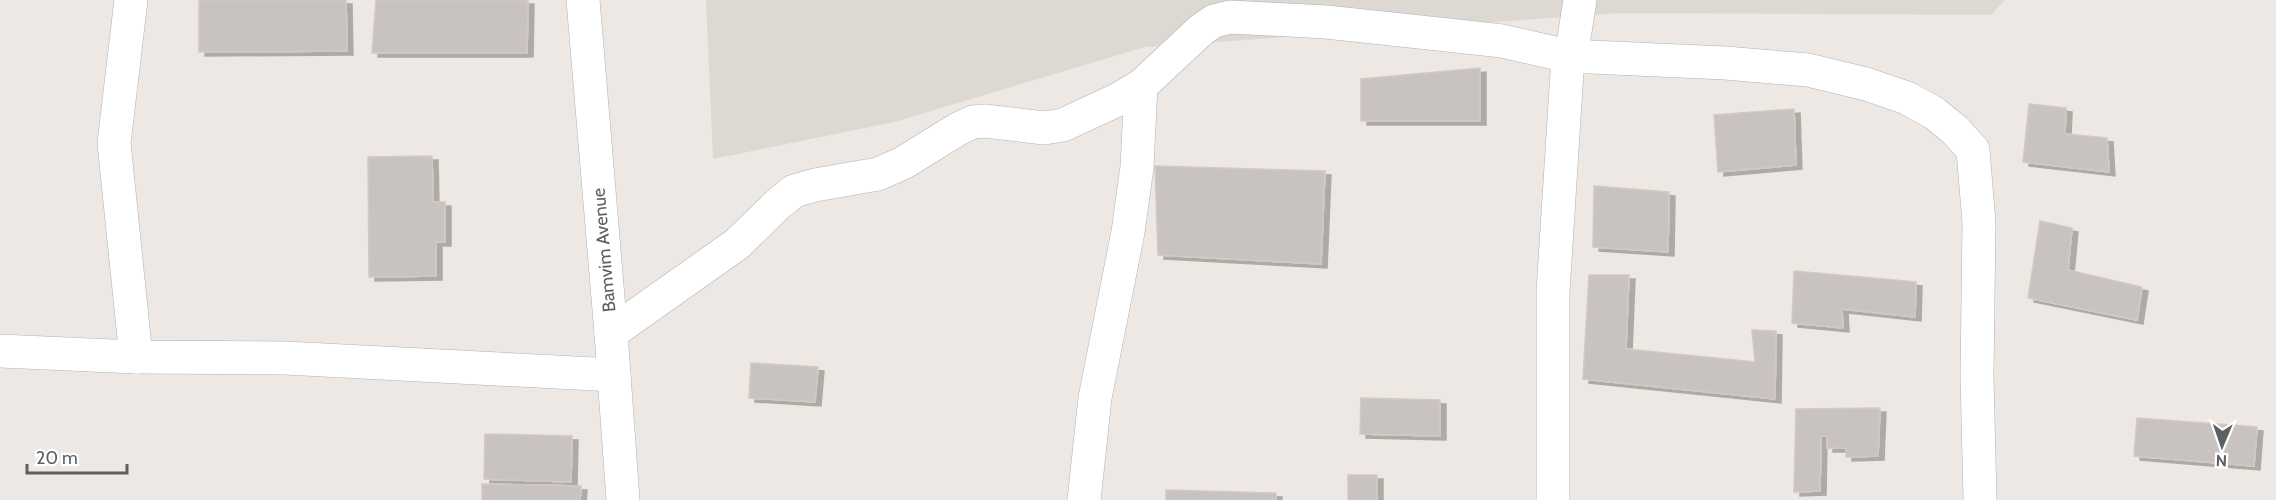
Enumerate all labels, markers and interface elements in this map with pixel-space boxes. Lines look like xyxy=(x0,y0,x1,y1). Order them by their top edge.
street label: Bamvim Avenue xyxy=(588,187,620,313)
north arrow xyxy=(2192,416,2252,476)
scale bar xyxy=(27,437,128,475)
text: 20 m xyxy=(36,447,78,469)
text: N xyxy=(2216,451,2227,470)

